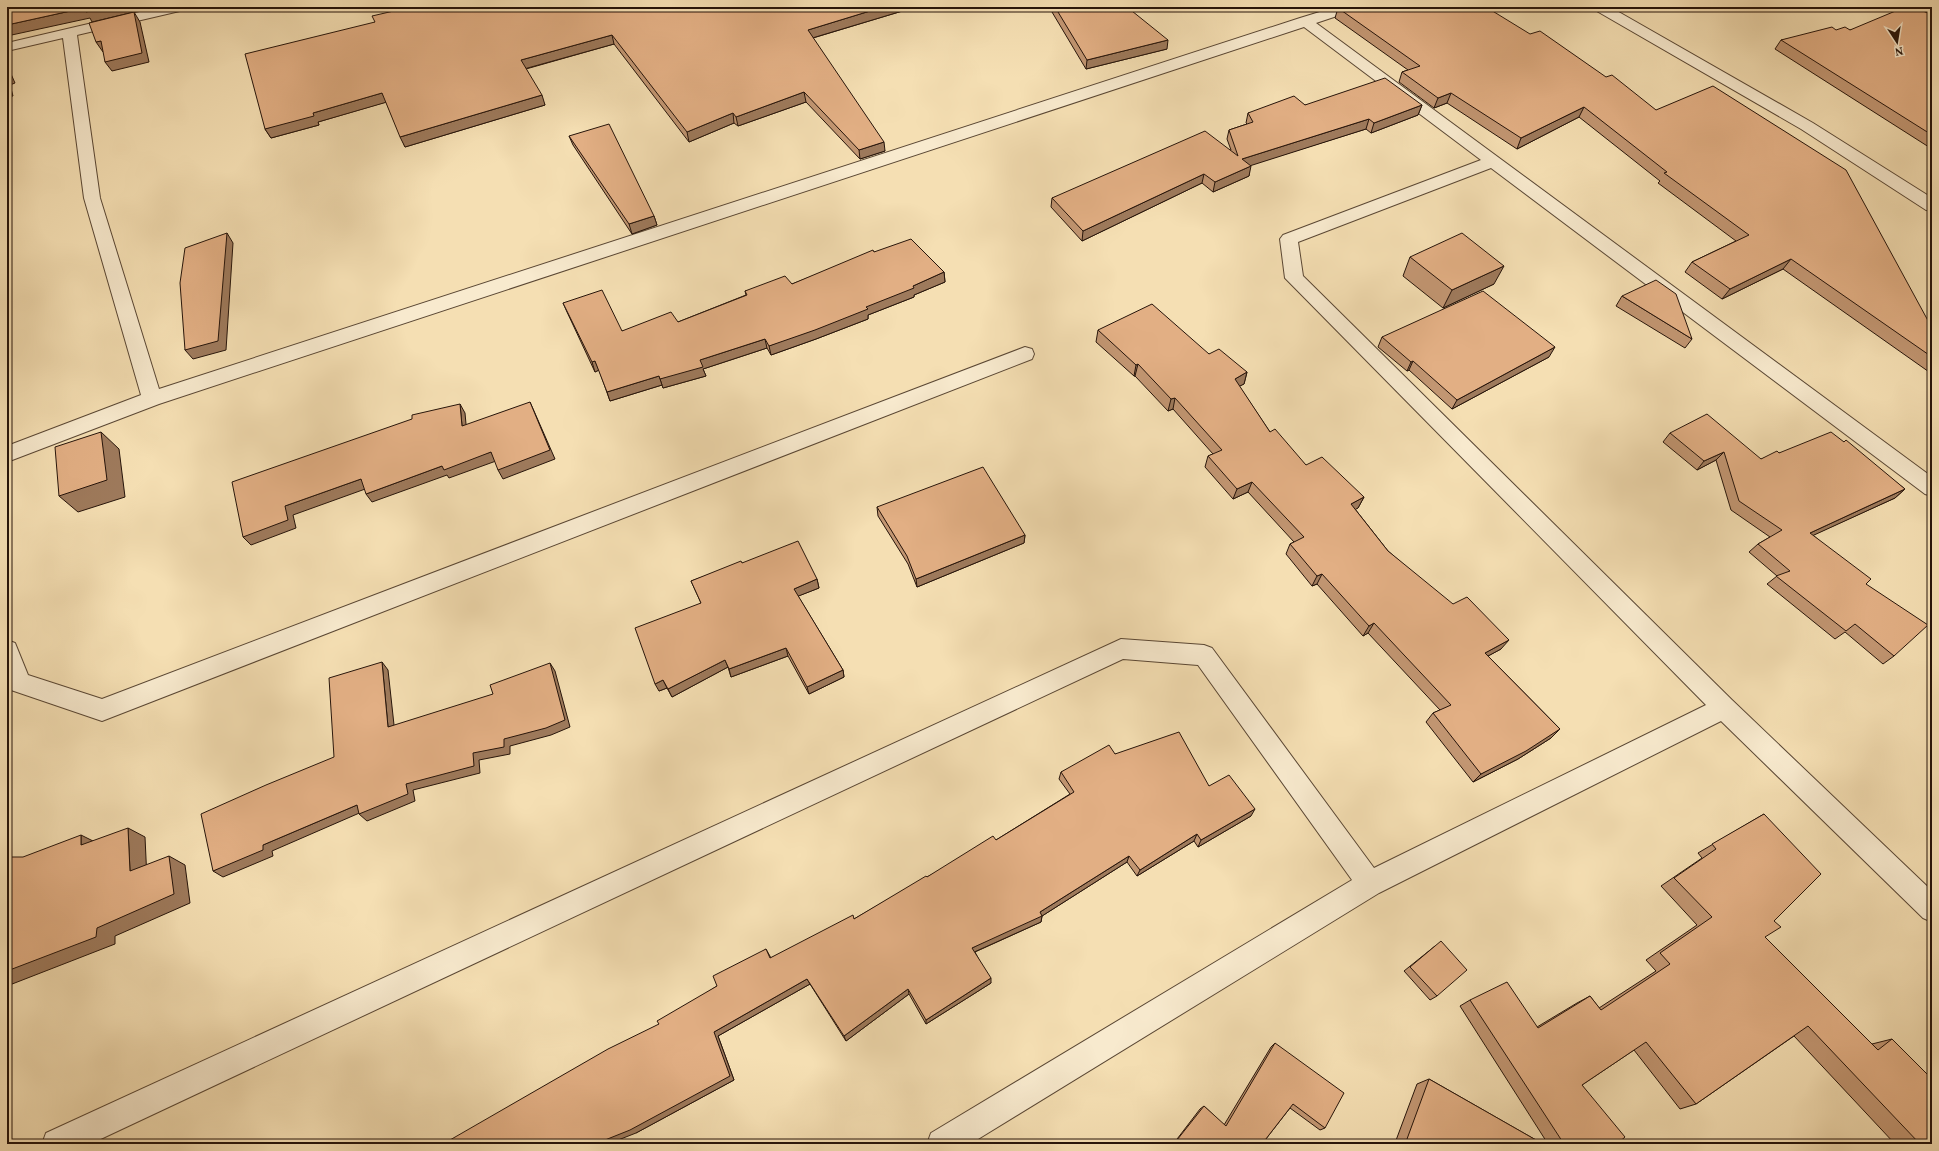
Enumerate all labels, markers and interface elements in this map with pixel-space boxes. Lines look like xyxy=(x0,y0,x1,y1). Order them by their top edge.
north arrow xyxy=(1877,22,1917,62)
text: N xyxy=(1893,42,1904,58)

